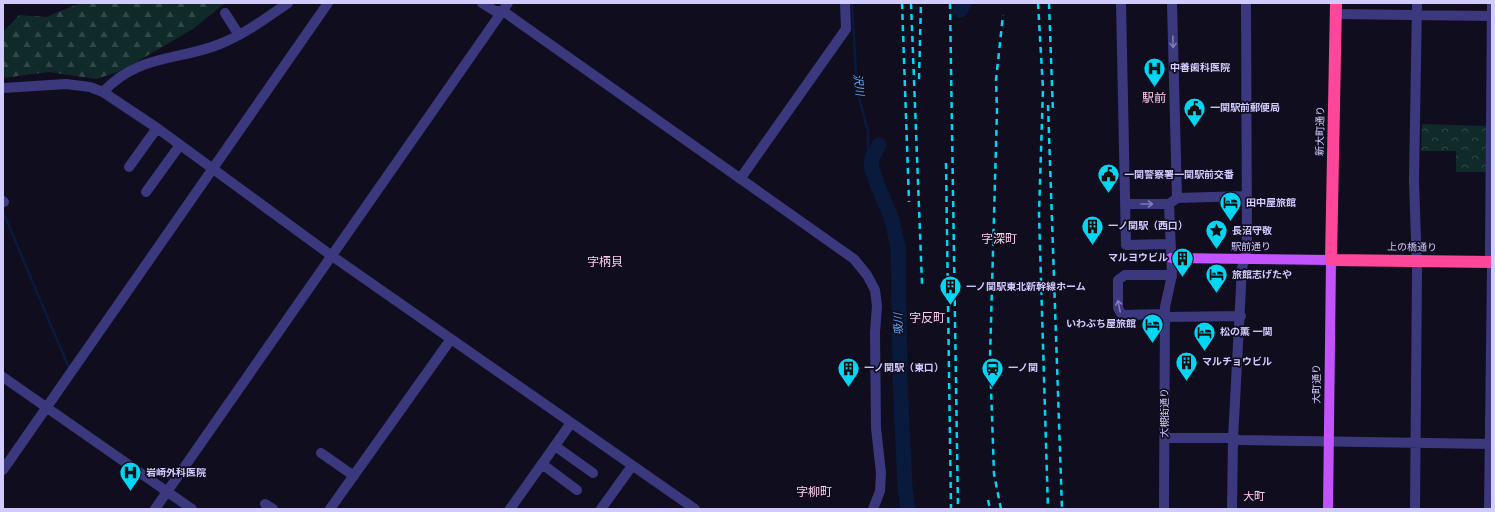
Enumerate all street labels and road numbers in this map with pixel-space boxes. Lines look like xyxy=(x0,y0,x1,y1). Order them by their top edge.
street label: 新大町通り xyxy=(1314,106,1328,156)
street label: 駅前通り xyxy=(1231,241,1271,254)
street label: 上の橋通り xyxy=(1387,241,1437,255)
street label: 大町通り xyxy=(1311,364,1324,404)
street label: 大槻街通り xyxy=(1159,388,1172,438)

